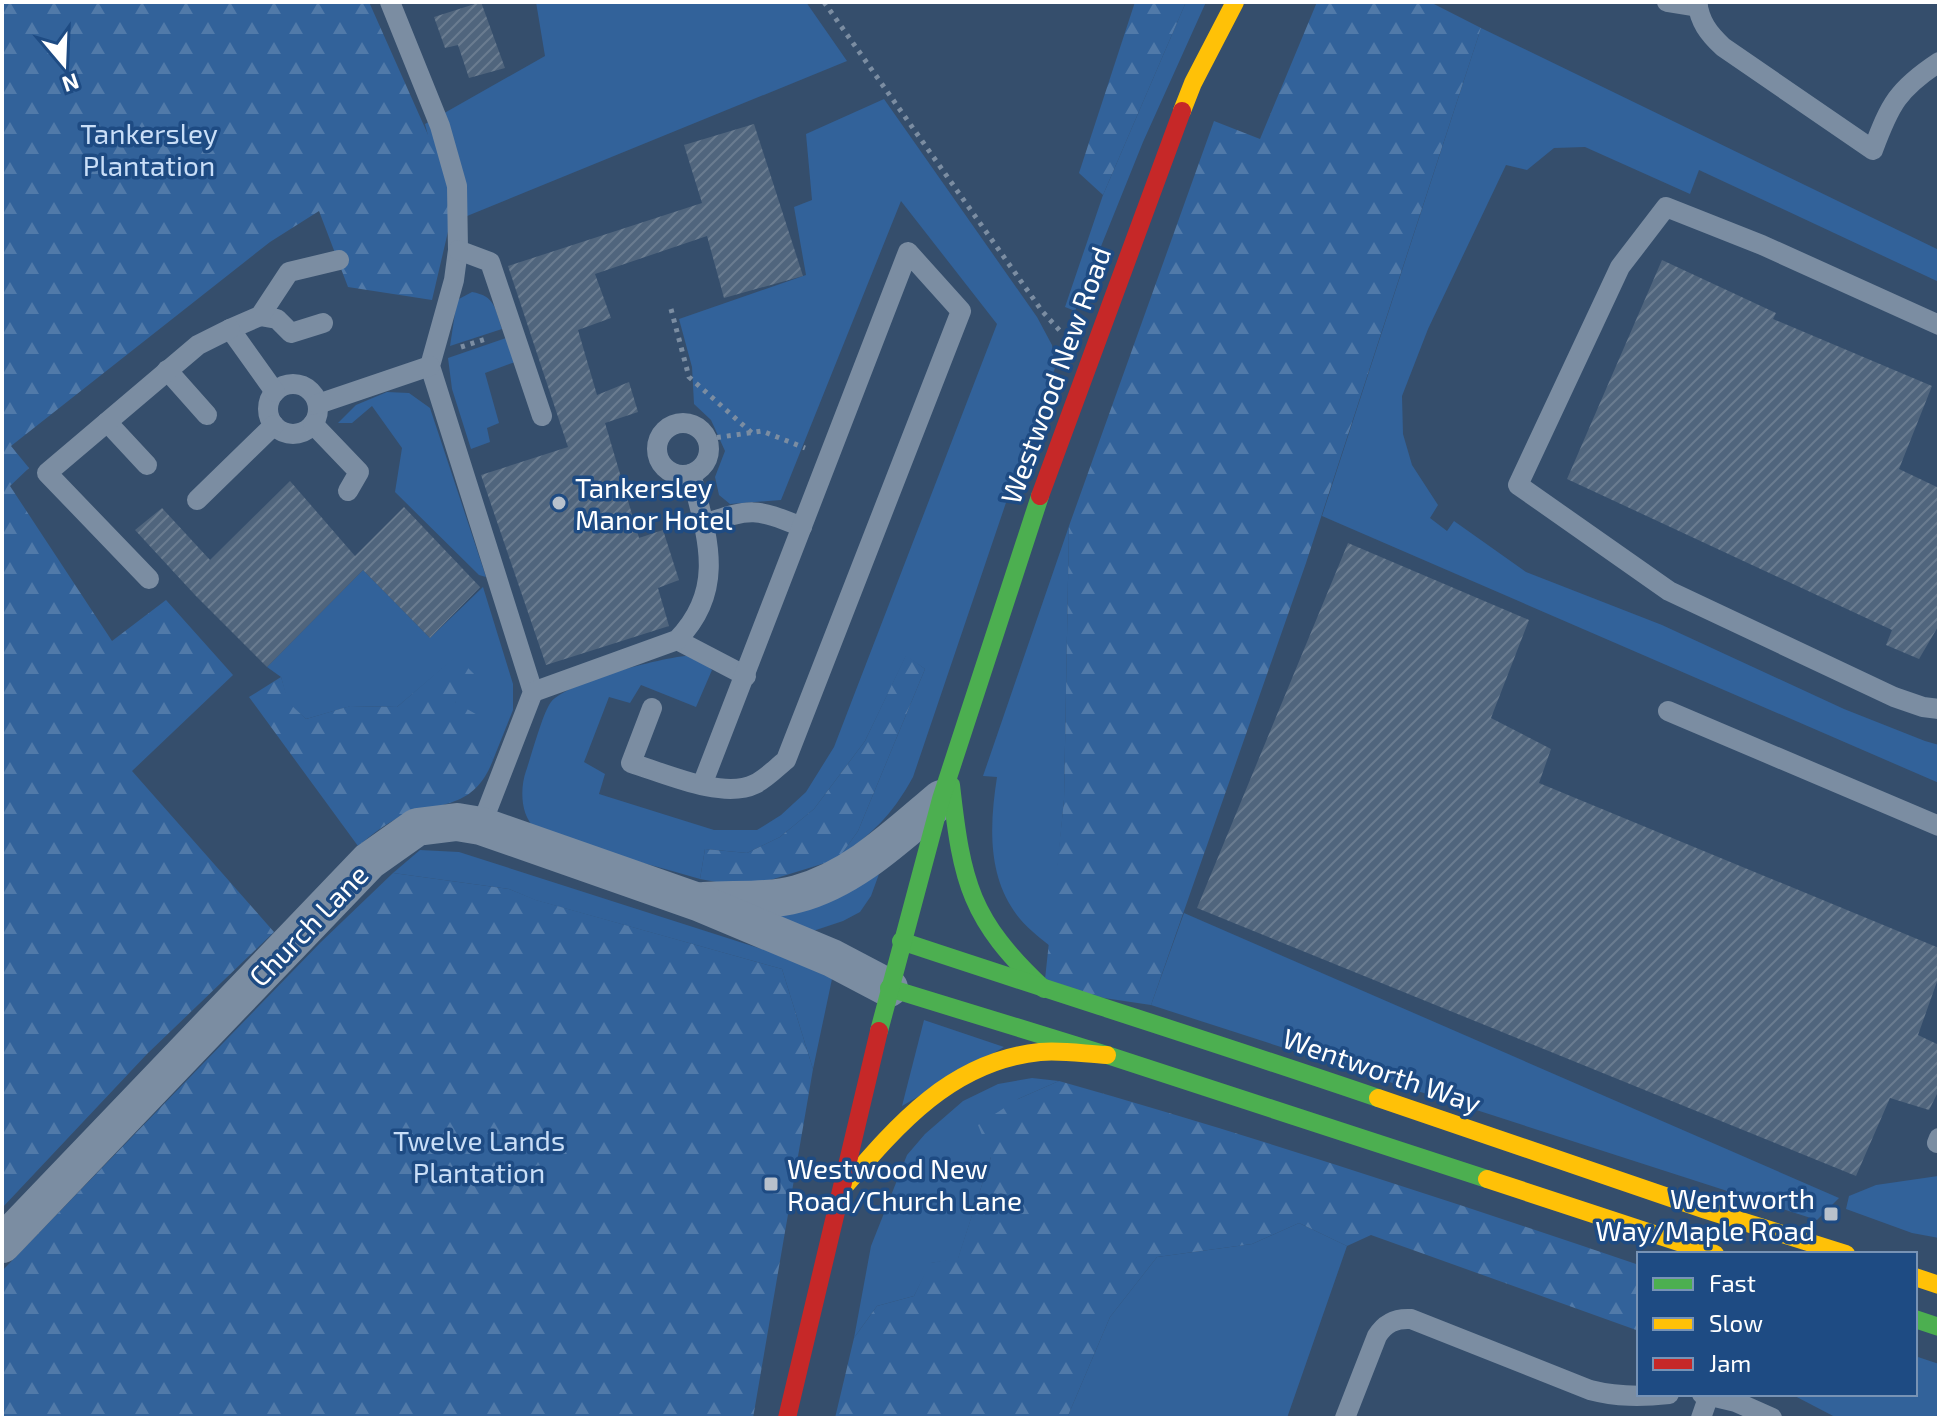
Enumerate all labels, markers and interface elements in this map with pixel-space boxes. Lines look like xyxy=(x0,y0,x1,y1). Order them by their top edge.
north arrow xyxy=(24,24,104,104)
text: N xyxy=(59,69,83,99)
park label: Tankersley Plantation xyxy=(80,116,218,182)
street label: Westwood New Road xyxy=(993,242,1117,508)
place label: Tankersley Manor Hotel xyxy=(575,470,733,536)
marker: Tankersley Manor Hotel xyxy=(550,494,568,512)
street label: Church Lane xyxy=(241,857,375,993)
street label: Wentworth Way xyxy=(1278,1020,1486,1120)
park label: Twelve Lands Plantation xyxy=(393,1123,565,1189)
place label: Westwood New Road/Church Lane xyxy=(787,1151,1022,1217)
marker: Westwood New Road/Church Lane xyxy=(762,1175,780,1193)
place label: Wentworth Way/Maple Road xyxy=(1595,1181,1815,1247)
marker: Wentworth Way/Maple Road xyxy=(1822,1205,1840,1223)
legend xyxy=(1637,1252,1917,1396)
text: Fast xyxy=(1709,1268,1756,1297)
text: Slow xyxy=(1709,1308,1763,1337)
text: Jam xyxy=(1709,1348,1751,1377)

